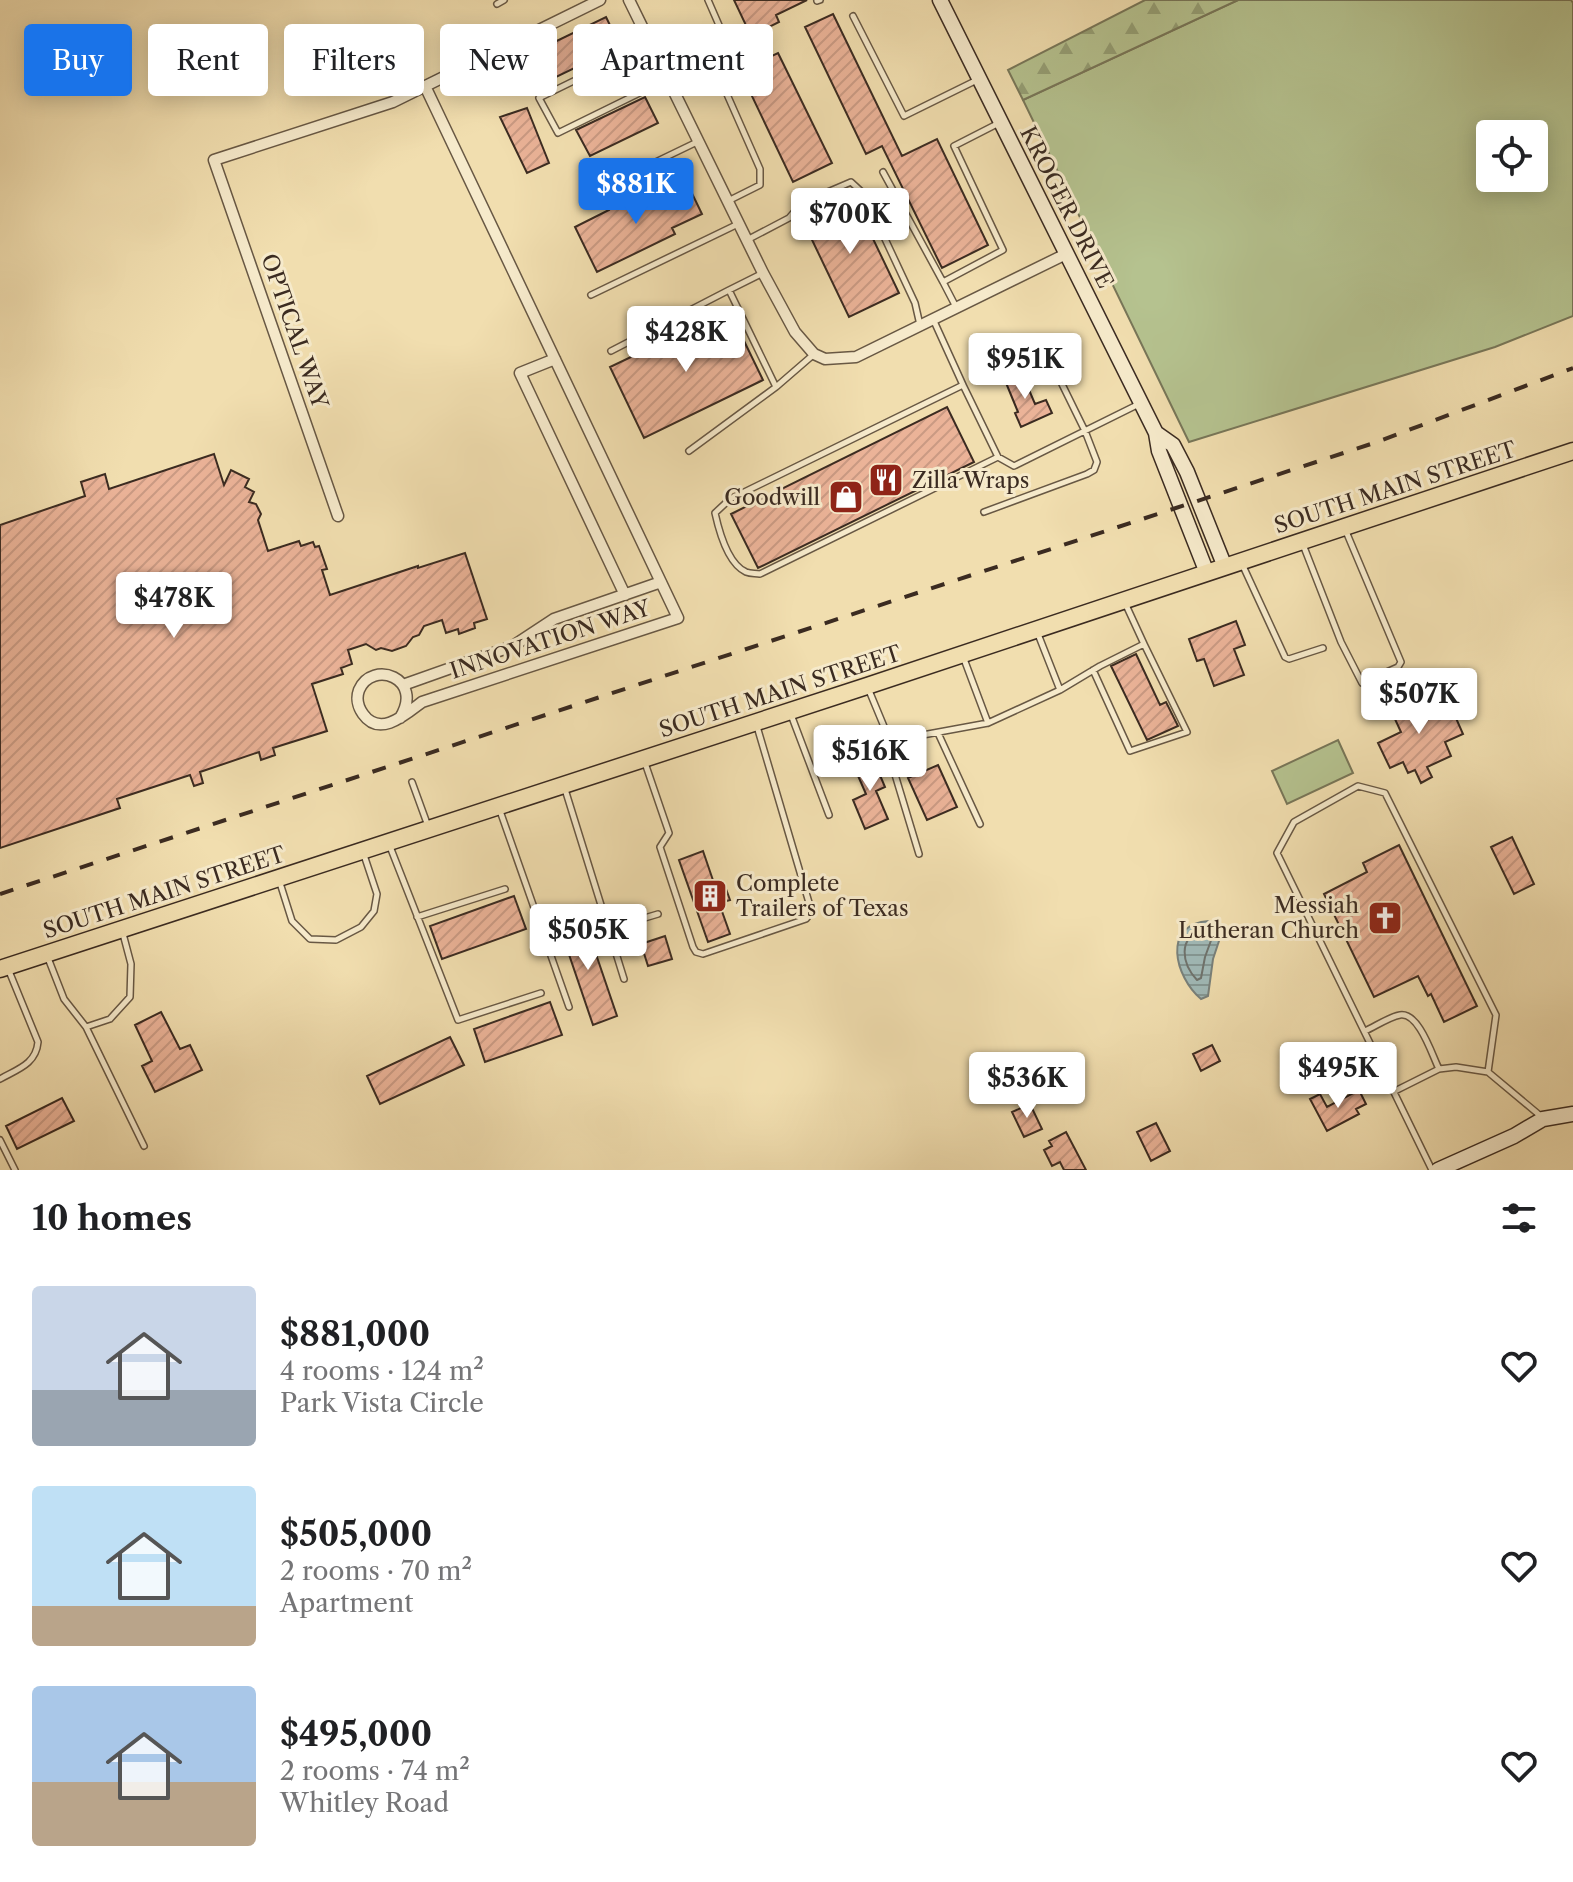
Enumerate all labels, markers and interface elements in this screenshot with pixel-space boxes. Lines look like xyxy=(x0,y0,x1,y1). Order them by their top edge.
chip: Buy xyxy=(24,24,132,96)
chip: Rent xyxy=(148,24,268,96)
chip: Filters xyxy=(284,24,424,96)
chip: New xyxy=(440,24,557,96)
chip: Apartment xyxy=(573,24,773,96)
map controls xyxy=(1476,120,1548,192)
button: locate xyxy=(1476,120,1548,192)
street label: KROGER DRIVE xyxy=(1014,122,1119,293)
pin: $881K xyxy=(580,158,692,226)
text: $881K xyxy=(596,168,676,200)
pin: $700K xyxy=(794,188,906,256)
text: $700K xyxy=(809,198,891,230)
street label: OPTICAL WAY xyxy=(255,250,334,413)
pin: $428K xyxy=(630,306,742,374)
text: $428K xyxy=(645,316,727,348)
pin: $951K xyxy=(969,333,1081,401)
text: $951K xyxy=(987,343,1063,375)
street label: SOUTH MAIN STREET xyxy=(1271,435,1520,539)
restaurant icon: Zilla Wraps xyxy=(867,461,905,499)
place label: Zilla Wraps xyxy=(912,467,1029,494)
shop icon: Goodwill xyxy=(827,478,865,516)
place label: Goodwill xyxy=(724,484,820,511)
pin: $478K xyxy=(118,572,230,640)
text: $478K xyxy=(134,582,214,614)
street label: INNOVATION WAY xyxy=(447,594,654,685)
street label: SOUTH MAIN STREET xyxy=(656,639,905,743)
pin: $507K xyxy=(1363,668,1475,736)
text: $507K xyxy=(1379,678,1459,710)
pin: $516K xyxy=(814,725,926,793)
text: $516K xyxy=(832,735,908,767)
street label: SOUTH MAIN STREET xyxy=(40,840,289,944)
place label: Complete Trailers of Texas xyxy=(736,870,909,922)
building icon: Complete Trailers of Texas xyxy=(691,877,729,915)
place label: Messiah Lutheran Church xyxy=(1178,892,1359,944)
church icon: Messiah Lutheran Church xyxy=(1366,899,1404,937)
pin: $505K xyxy=(532,904,644,972)
text: $505K xyxy=(548,914,628,946)
pin: $495K xyxy=(1282,1042,1394,1110)
pin: $536K xyxy=(971,1052,1083,1120)
text: $495K xyxy=(1298,1052,1378,1084)
text: $536K xyxy=(987,1062,1067,1094)
icon: filters xyxy=(1497,1196,1541,1240)
text: 10 homes xyxy=(32,1197,192,1239)
text: $881,000 xyxy=(280,1313,430,1355)
icon: home xyxy=(96,1318,192,1414)
icon: heart xyxy=(1497,1344,1541,1388)
text: 4 rooms · 124 m² xyxy=(280,1355,484,1387)
text: Park Vista Circle xyxy=(280,1387,484,1419)
text: $505,000 xyxy=(280,1513,432,1555)
icon: home xyxy=(96,1518,192,1614)
icon: heart xyxy=(1497,1544,1541,1588)
text: 2 rooms · 70 m² xyxy=(280,1555,472,1587)
text: Apartment xyxy=(280,1587,413,1619)
text: $495,000 xyxy=(280,1713,432,1755)
icon: home xyxy=(96,1718,192,1814)
icon: heart xyxy=(1497,1744,1541,1788)
text: 2 rooms · 74 m² xyxy=(280,1755,470,1787)
text: Whitley Road xyxy=(280,1787,449,1819)

